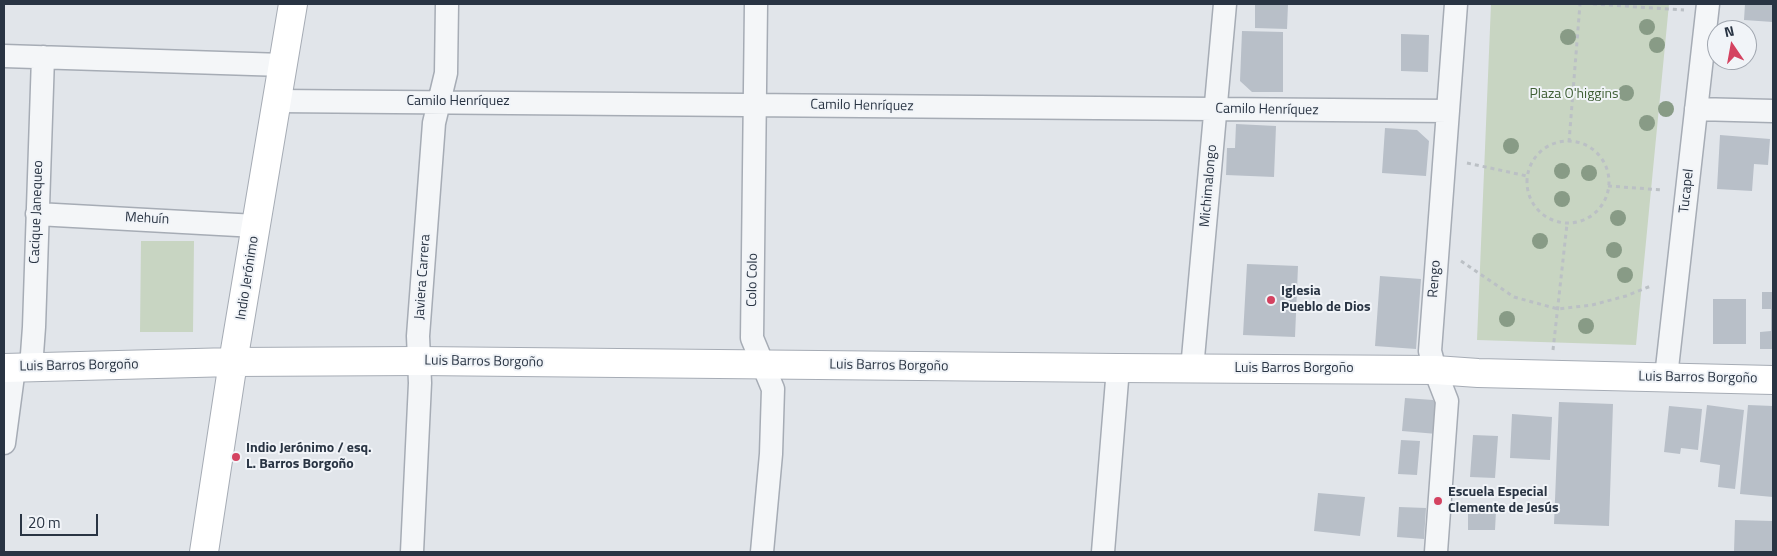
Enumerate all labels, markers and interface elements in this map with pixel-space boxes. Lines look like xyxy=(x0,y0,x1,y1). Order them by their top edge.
north arrow xyxy=(1707,20,1757,70)
text: N xyxy=(1722,20,1736,42)
park label: Plaza O'higgins xyxy=(1529,87,1619,103)
street label: Camilo Henríquez xyxy=(406,94,510,110)
street label: Camilo Henríquez xyxy=(810,97,914,115)
street label: Camilo Henríquez xyxy=(1215,101,1319,119)
street label: Michimalongo xyxy=(1197,144,1221,228)
street label: Cacique Janequeo xyxy=(27,160,47,264)
street label: Tucapel xyxy=(1676,168,1698,214)
street label: Mehuín xyxy=(124,209,170,229)
street label: Javiera Carrera xyxy=(412,234,434,320)
street label: Indio Jerónimo xyxy=(233,235,263,321)
street label: Colo Colo xyxy=(744,253,762,307)
street label: Rengo xyxy=(1425,260,1445,298)
place label: Iglesia Pueblo de Dios xyxy=(1281,284,1371,316)
marker: Iglesia Pueblo de Dios xyxy=(1265,294,1277,306)
street label: Luis Barros Borgoño xyxy=(424,353,544,371)
street label: Luis Barros Borgoño xyxy=(19,357,139,375)
street label: Luis Barros Borgoño xyxy=(829,357,949,375)
street label: Luis Barros Borgoño xyxy=(1234,361,1354,377)
street label: Luis Barros Borgoño xyxy=(1638,369,1758,387)
place label: Indio Jerónimo / esq. L. Barros Borgoño xyxy=(246,441,372,474)
marker: Indio Jerónimo / esq. L. Barros Borgoño xyxy=(230,451,242,463)
place label: Escuela Especial Clemente de Jesús xyxy=(1448,485,1559,518)
marker: Escuela Especial Clemente de Jesús xyxy=(1432,495,1444,507)
scale bar xyxy=(22,504,100,536)
text: 20 m xyxy=(28,511,61,534)

